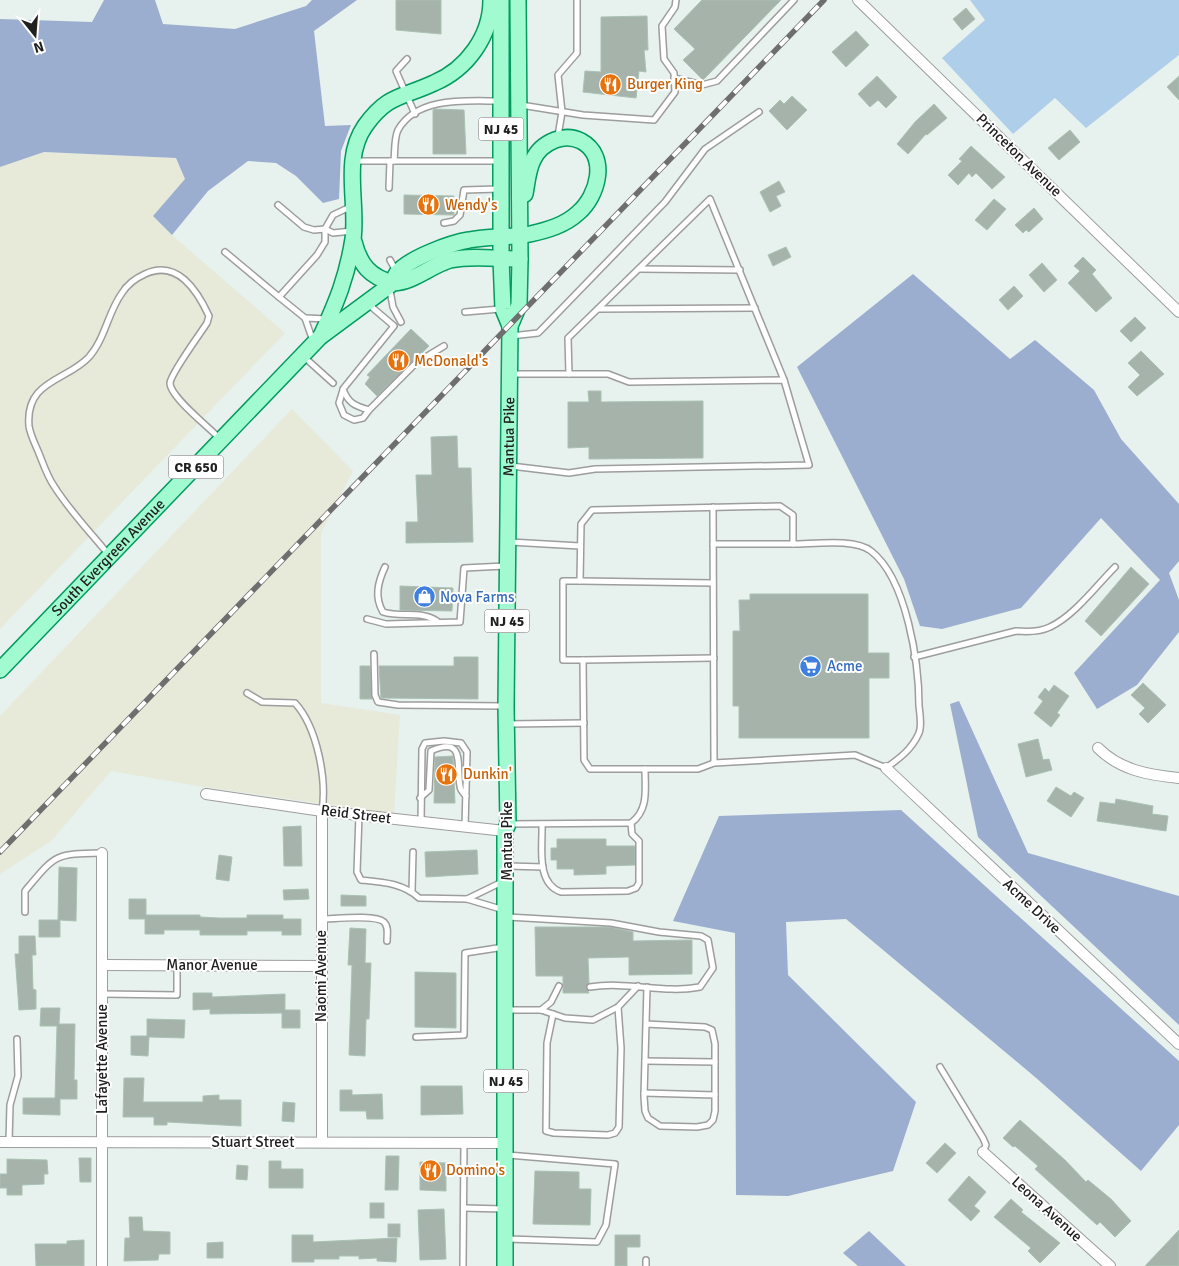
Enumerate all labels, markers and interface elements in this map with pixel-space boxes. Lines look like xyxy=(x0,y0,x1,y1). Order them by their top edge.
north arrow xyxy=(10,10,60,60)
text: N xyxy=(32,37,46,57)
restaurant icon: Burger King xyxy=(599,72,623,96)
place label: Burger King xyxy=(627,75,703,93)
street label: Princeton Avenue xyxy=(972,110,1066,200)
road number: NJ 45 xyxy=(478,118,524,140)
restaurant icon: Wendy's xyxy=(417,193,441,217)
place label: Wendy's xyxy=(445,196,498,214)
restaurant icon: McDonald's xyxy=(386,349,410,373)
place label: McDonald's xyxy=(414,352,489,370)
street label: Mantua Pike xyxy=(499,397,518,477)
road number: CR 650 xyxy=(168,456,224,478)
street label: South Evergreen Avenue xyxy=(48,495,168,620)
shop icon: Nova Farms xyxy=(412,585,436,609)
place label: Nova Farms xyxy=(440,588,515,606)
road number: NJ 45 xyxy=(484,610,530,632)
supermarket icon: Acme xyxy=(799,654,823,678)
place label: Acme xyxy=(827,657,863,675)
restaurant icon: Dunkin' xyxy=(435,762,459,786)
place label: Dunkin' xyxy=(463,765,512,783)
street label: Reid Street xyxy=(320,801,392,827)
street label: Mantua Pike xyxy=(498,801,516,881)
street label: Acme Drive xyxy=(999,875,1065,937)
street label: Naomi Avenue xyxy=(312,930,330,1022)
street label: Manor Avenue xyxy=(166,956,258,974)
street label: Lafayette Avenue xyxy=(93,1004,111,1114)
road number: NJ 45 xyxy=(484,1070,528,1092)
street label: Stuart Street xyxy=(212,1133,294,1151)
restaurant icon: Domino's xyxy=(418,1158,442,1182)
place label: Domino's xyxy=(446,1161,506,1179)
street label: Leona Avenue xyxy=(1008,1173,1086,1245)

